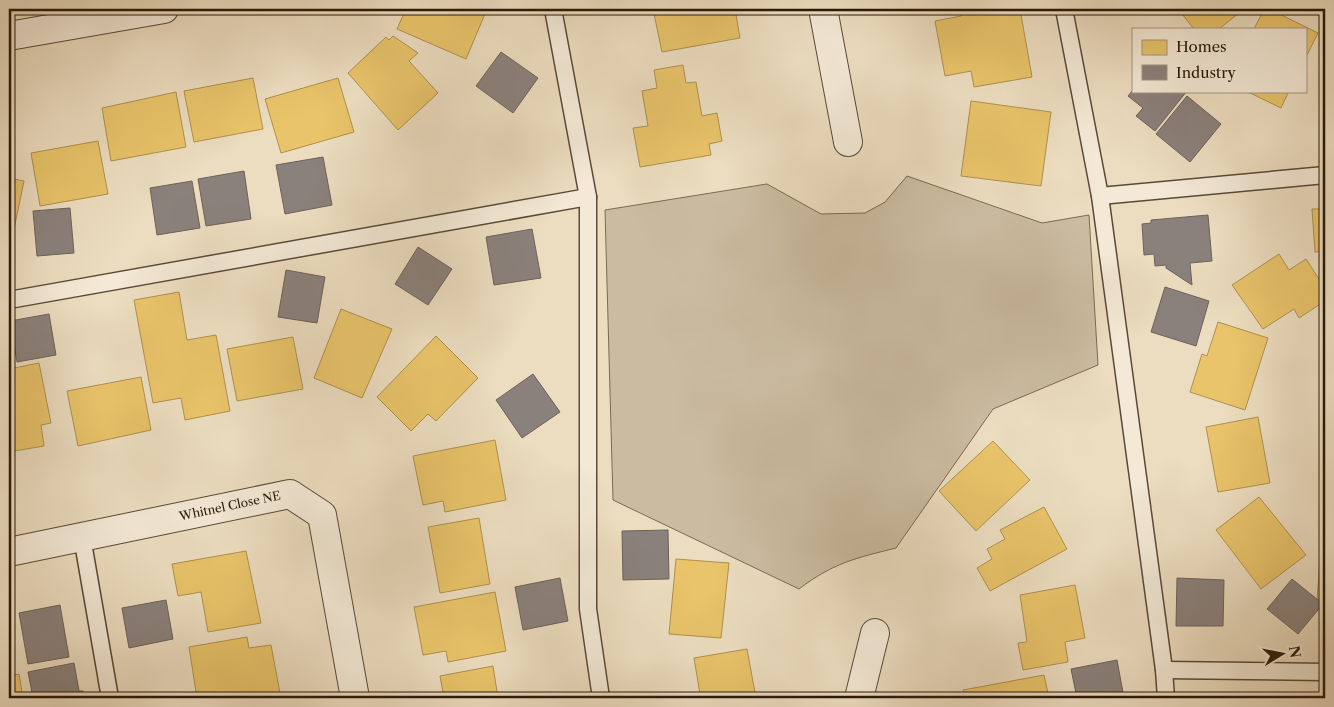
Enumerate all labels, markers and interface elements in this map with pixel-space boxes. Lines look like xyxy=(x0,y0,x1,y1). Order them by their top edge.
legend xyxy=(1132,28,1306,92)
text: Homes xyxy=(1176,37,1227,56)
text: Industry xyxy=(1176,63,1236,82)
street label: Whitnel Close NE xyxy=(177,487,282,524)
north arrow xyxy=(1256,630,1306,680)
text: N xyxy=(1285,644,1305,659)

